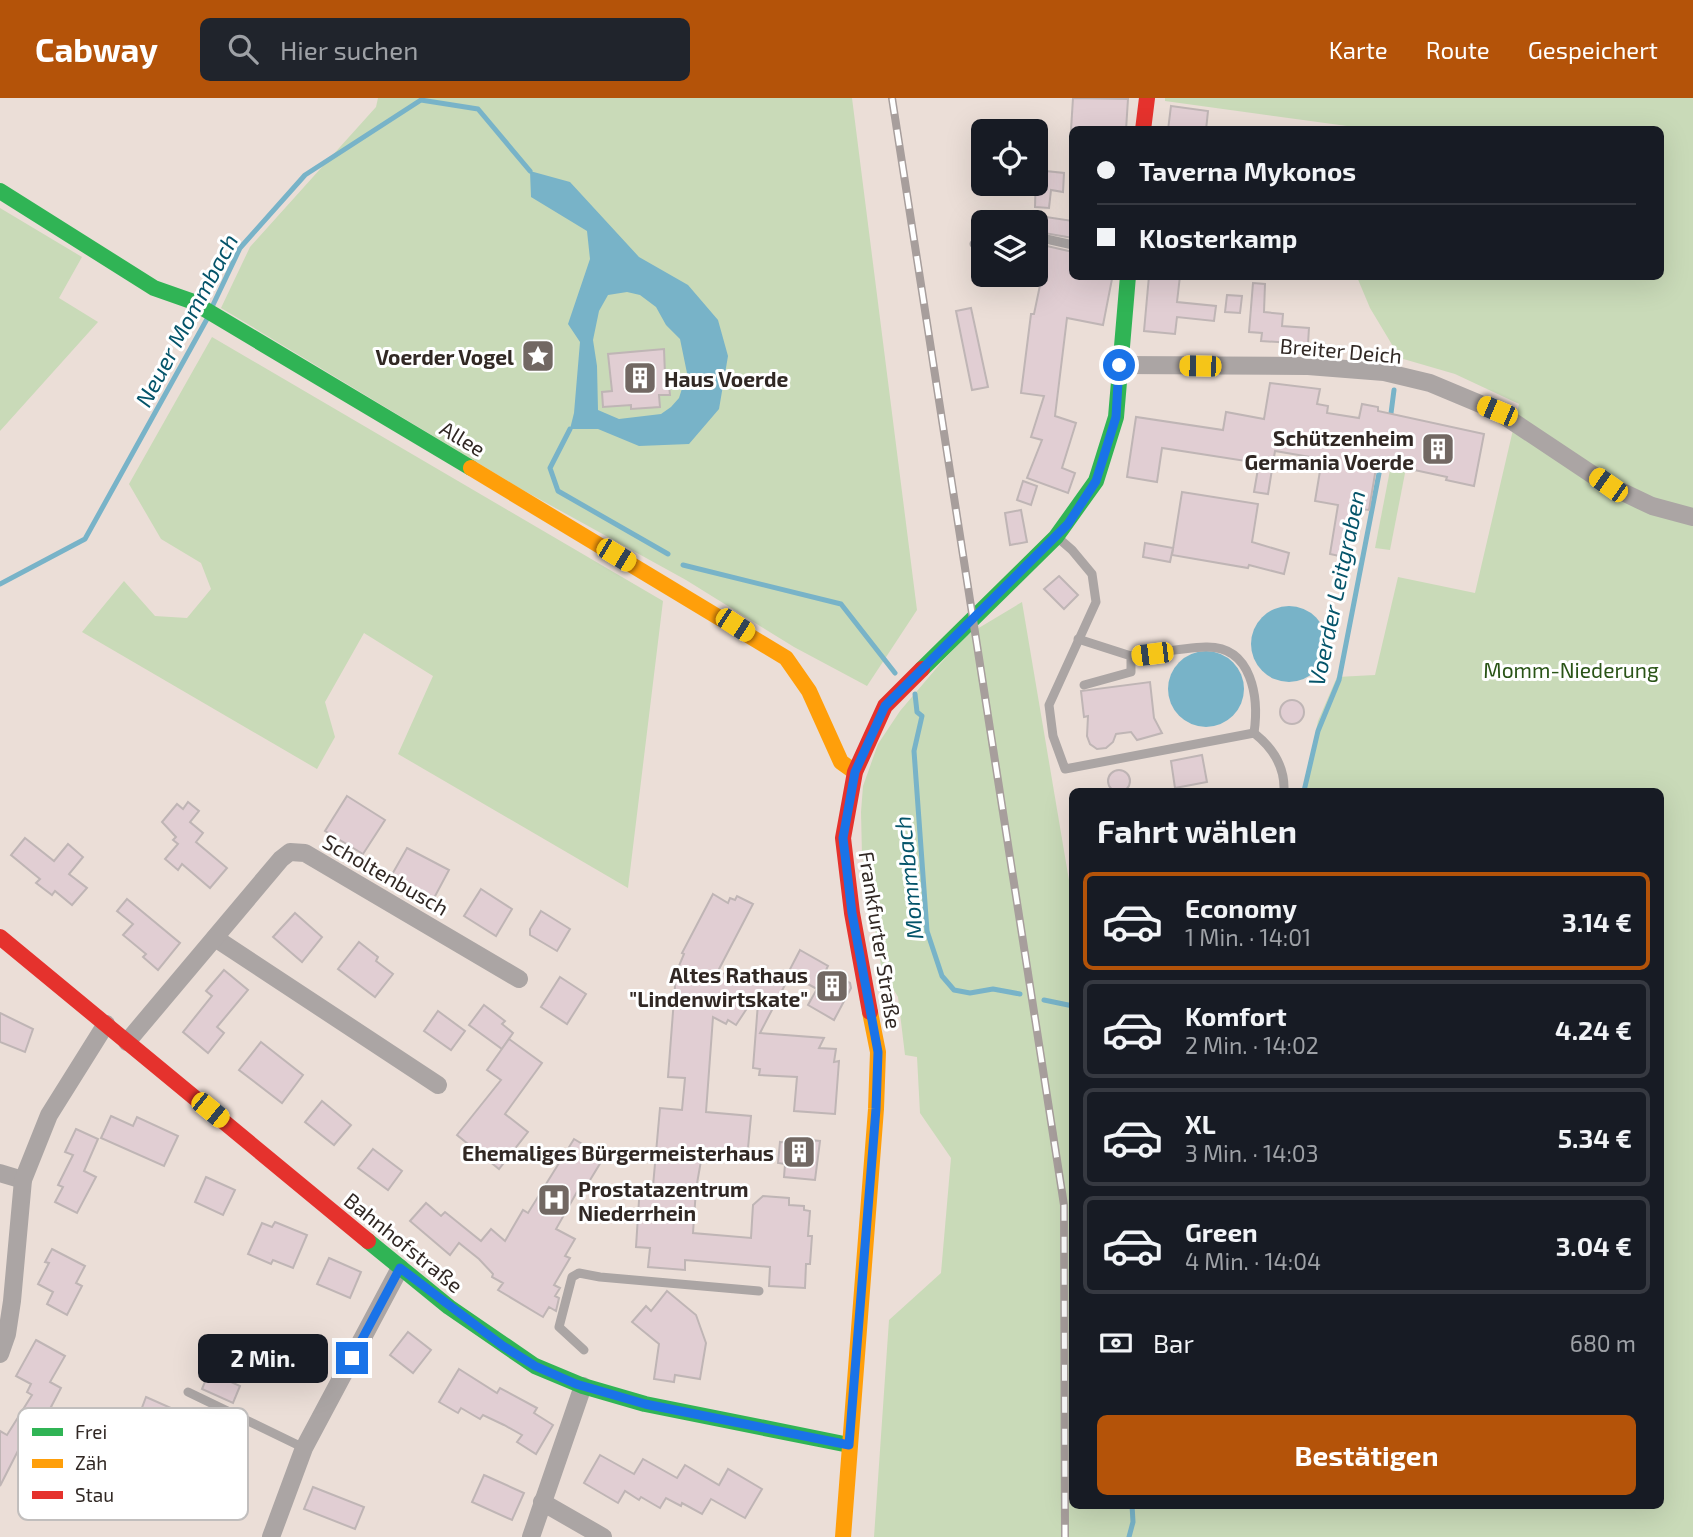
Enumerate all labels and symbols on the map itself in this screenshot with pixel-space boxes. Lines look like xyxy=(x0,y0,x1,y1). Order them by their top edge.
water label: Neuer Mommbach xyxy=(129,229,243,411)
street label: Breiter Deich xyxy=(1279,332,1403,368)
place icon: Voerder Vogel xyxy=(519,337,557,375)
place label: Voerder Vogel xyxy=(375,344,514,369)
route start xyxy=(1103,349,1135,381)
car xyxy=(1179,355,1222,377)
building icon: Haus Voerde xyxy=(621,359,659,397)
place label: Haus Voerde xyxy=(664,366,788,391)
car xyxy=(1474,393,1521,429)
street label: Allee xyxy=(436,415,490,461)
place label: Schützenheim Germania Voerde xyxy=(1245,425,1414,474)
building icon: Schützenheim Germania Voerde xyxy=(1419,430,1457,468)
car xyxy=(1585,464,1632,506)
water label: Voerder Leitgraben xyxy=(1302,488,1370,688)
car xyxy=(593,535,640,575)
car xyxy=(712,605,759,645)
car xyxy=(1130,641,1175,667)
park label: Momm-Niederung xyxy=(1483,657,1659,682)
water label: Mommbach xyxy=(888,815,928,941)
street label: Scholtenbusch xyxy=(319,828,453,920)
street label: Frankfurter Straße xyxy=(855,850,907,1030)
place label: Altes Rathaus "Lindenwirtskate" xyxy=(629,962,808,1011)
building icon: Altes Rathaus "Lindenwirtskate" xyxy=(813,967,851,1005)
car xyxy=(188,1089,233,1131)
building icon: Ehemaliges Bürgermeisterhaus xyxy=(780,1133,818,1171)
place label: Ehemaliges Bürgermeisterhaus xyxy=(462,1140,774,1165)
place label: Prostatazentrum Niederrhein xyxy=(578,1176,748,1225)
hospital icon: Prostatazentrum Niederrhein xyxy=(535,1181,573,1219)
street label: Bahnhofstraße xyxy=(340,1187,468,1297)
callout: 2 Min. xyxy=(198,1334,328,1382)
route end xyxy=(336,1342,368,1374)
legend xyxy=(18,1408,248,1520)
text: Frei xyxy=(75,1420,107,1443)
text: Zäh xyxy=(75,1451,107,1474)
text: Stau xyxy=(75,1483,114,1506)

